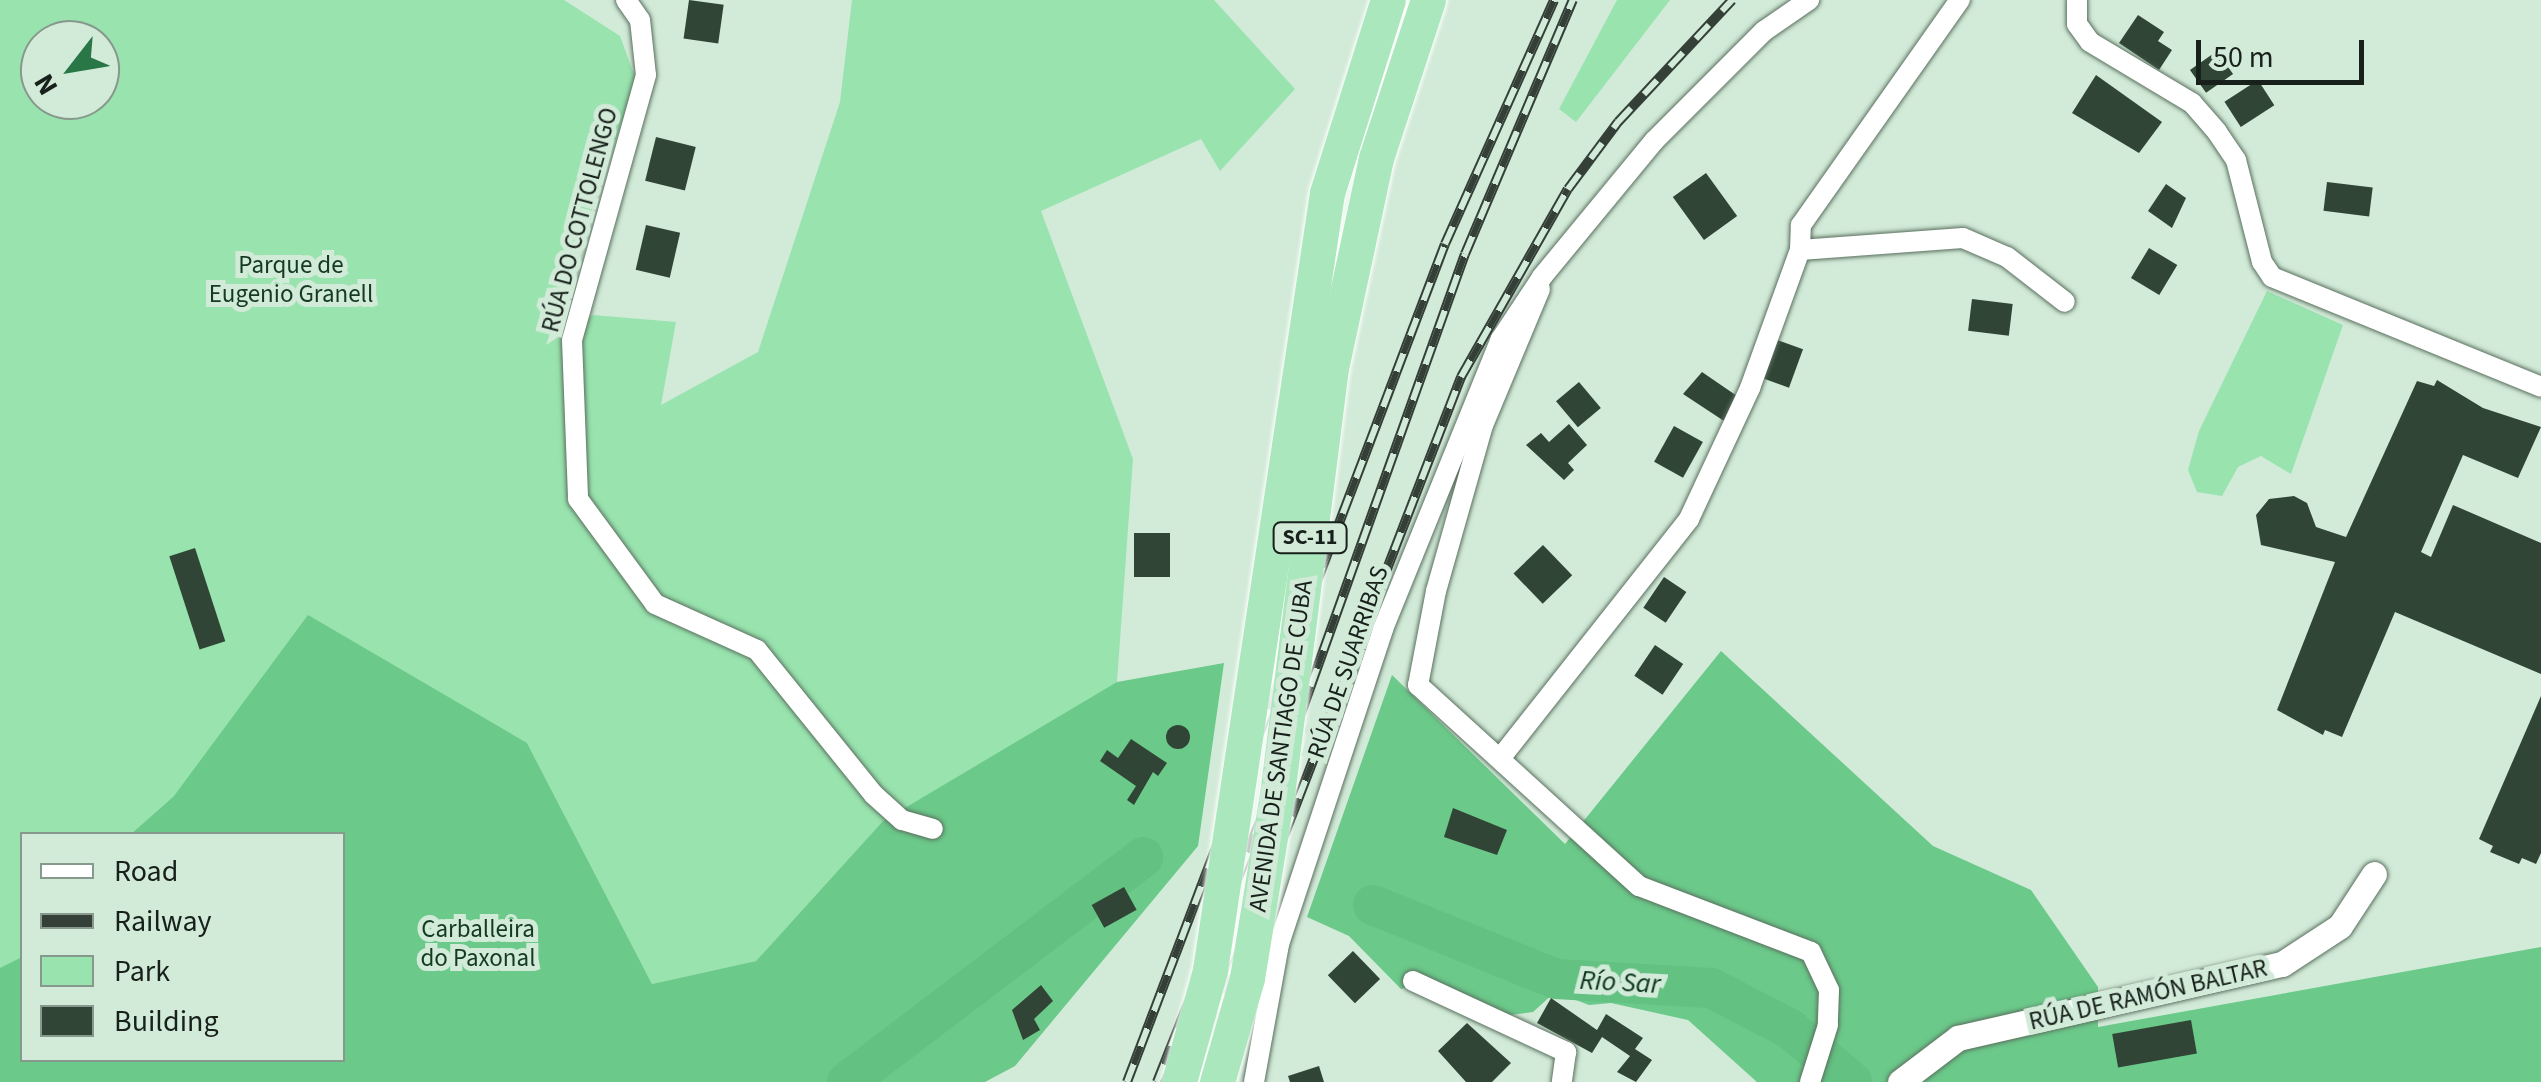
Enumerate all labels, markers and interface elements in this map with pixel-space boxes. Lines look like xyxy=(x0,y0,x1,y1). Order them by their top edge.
north arrow xyxy=(20,20,120,120)
scale bar xyxy=(2201,20,2368,82)
text: 50 m xyxy=(2213,36,2274,79)
text: N xyxy=(24,66,68,103)
street label: RÚA DO COTTOLENGO xyxy=(536,104,624,336)
park label: Parque de Eugenio Granell xyxy=(209,251,373,310)
road number: SC-11 xyxy=(1272,521,1348,555)
street label: RÚA DE SUARRIBAS xyxy=(1301,562,1395,762)
street label: AVENIDA DE SANTIAGO DE CUBA xyxy=(1243,578,1319,914)
legend xyxy=(20,832,345,1062)
text: Road xyxy=(114,850,178,893)
text: Railway xyxy=(114,900,212,943)
park label: Carballeira do Paxonal xyxy=(420,915,536,974)
text: Park xyxy=(114,950,170,993)
street label: RÚA DE RAMÓN BALTAR xyxy=(2026,953,2270,1037)
water label: Río Sar xyxy=(1579,963,1661,1001)
text: Building xyxy=(114,1000,219,1043)

